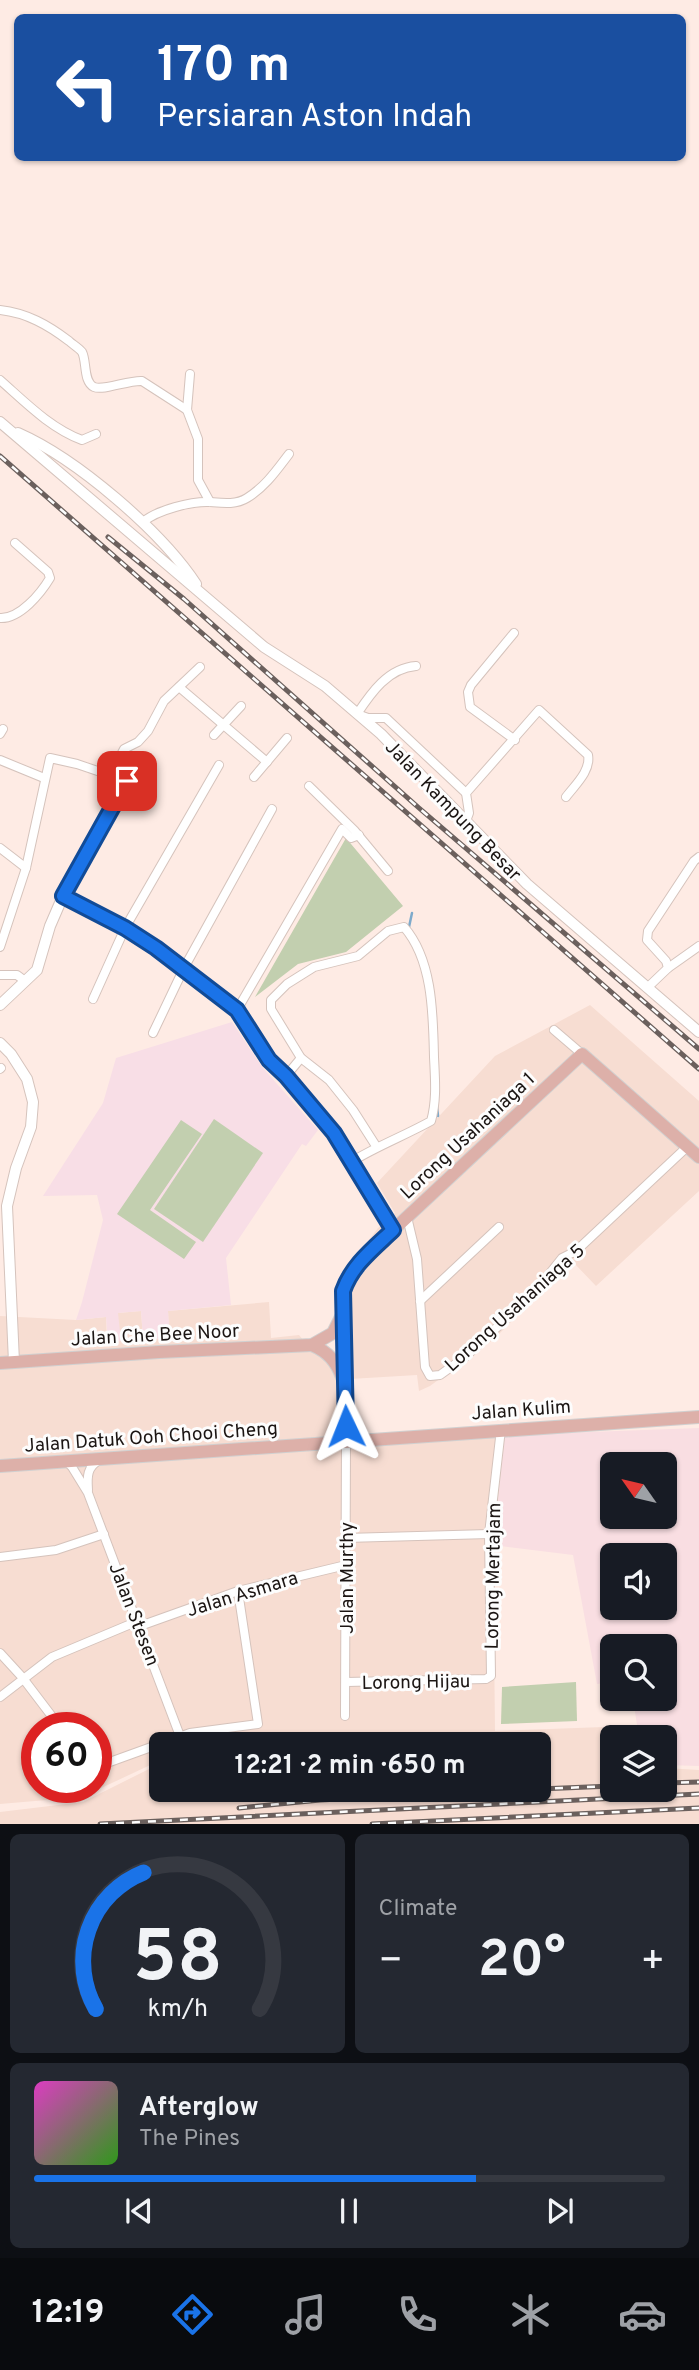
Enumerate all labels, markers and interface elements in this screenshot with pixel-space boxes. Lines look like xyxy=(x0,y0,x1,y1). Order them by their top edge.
text: 170 m xyxy=(157,37,290,99)
icon: left xyxy=(42,42,133,133)
text: Persiaran Aston Indah xyxy=(157,98,472,138)
street label: Jalan Kampung Besar xyxy=(379,736,526,887)
pin xyxy=(97,751,157,811)
icon: arrive xyxy=(108,762,146,800)
street label: Lorong Usahaniaga 1 xyxy=(396,1068,541,1205)
street label: Lorong Usahaniaga 5 xyxy=(440,1239,590,1378)
street label: Jalan Che Bee Noor xyxy=(70,1320,241,1352)
position arrow xyxy=(309,1389,383,1463)
street label: Jalan Kulim xyxy=(471,1396,572,1426)
street label: Jalan Datuk Ooh Chooi Cheng xyxy=(24,1417,279,1459)
north arrow xyxy=(600,1452,677,1530)
map controls xyxy=(600,1452,677,1802)
street label: Lorong Mertajam xyxy=(481,1502,507,1650)
street label: Jalan Murthy xyxy=(336,1522,360,1634)
button: sound xyxy=(600,1543,677,1620)
street label: Jalan Stesen xyxy=(102,1560,164,1670)
street label: Jalan Asmara xyxy=(184,1567,301,1623)
button: search xyxy=(600,1634,677,1711)
street label: Lorong Hijau xyxy=(361,1670,471,1696)
speed limit sign: 60 xyxy=(21,1712,112,1803)
button: layers xyxy=(600,1725,677,1802)
text: 12:21 · 2 min · 650 m xyxy=(234,1750,466,1783)
text: Climate xyxy=(379,1895,457,1924)
text: 58 xyxy=(132,1916,222,2008)
text: 20° xyxy=(478,1929,566,1995)
text: − xyxy=(379,1938,403,1987)
text: + xyxy=(640,1938,665,1987)
text: km/h xyxy=(147,1994,208,2026)
text: Afterglow xyxy=(139,2092,259,2125)
text: The Pines xyxy=(139,2125,240,2154)
icon: previous xyxy=(120,2192,158,2230)
icon: pause xyxy=(330,2192,368,2230)
icon: next xyxy=(541,2192,579,2230)
icon: directions xyxy=(168,2290,217,2339)
icon: music xyxy=(281,2290,330,2339)
icon: phone xyxy=(393,2290,442,2339)
icon: climate xyxy=(506,2290,555,2339)
icon: car xyxy=(618,2290,667,2339)
text: 12:19 xyxy=(32,2294,104,2334)

